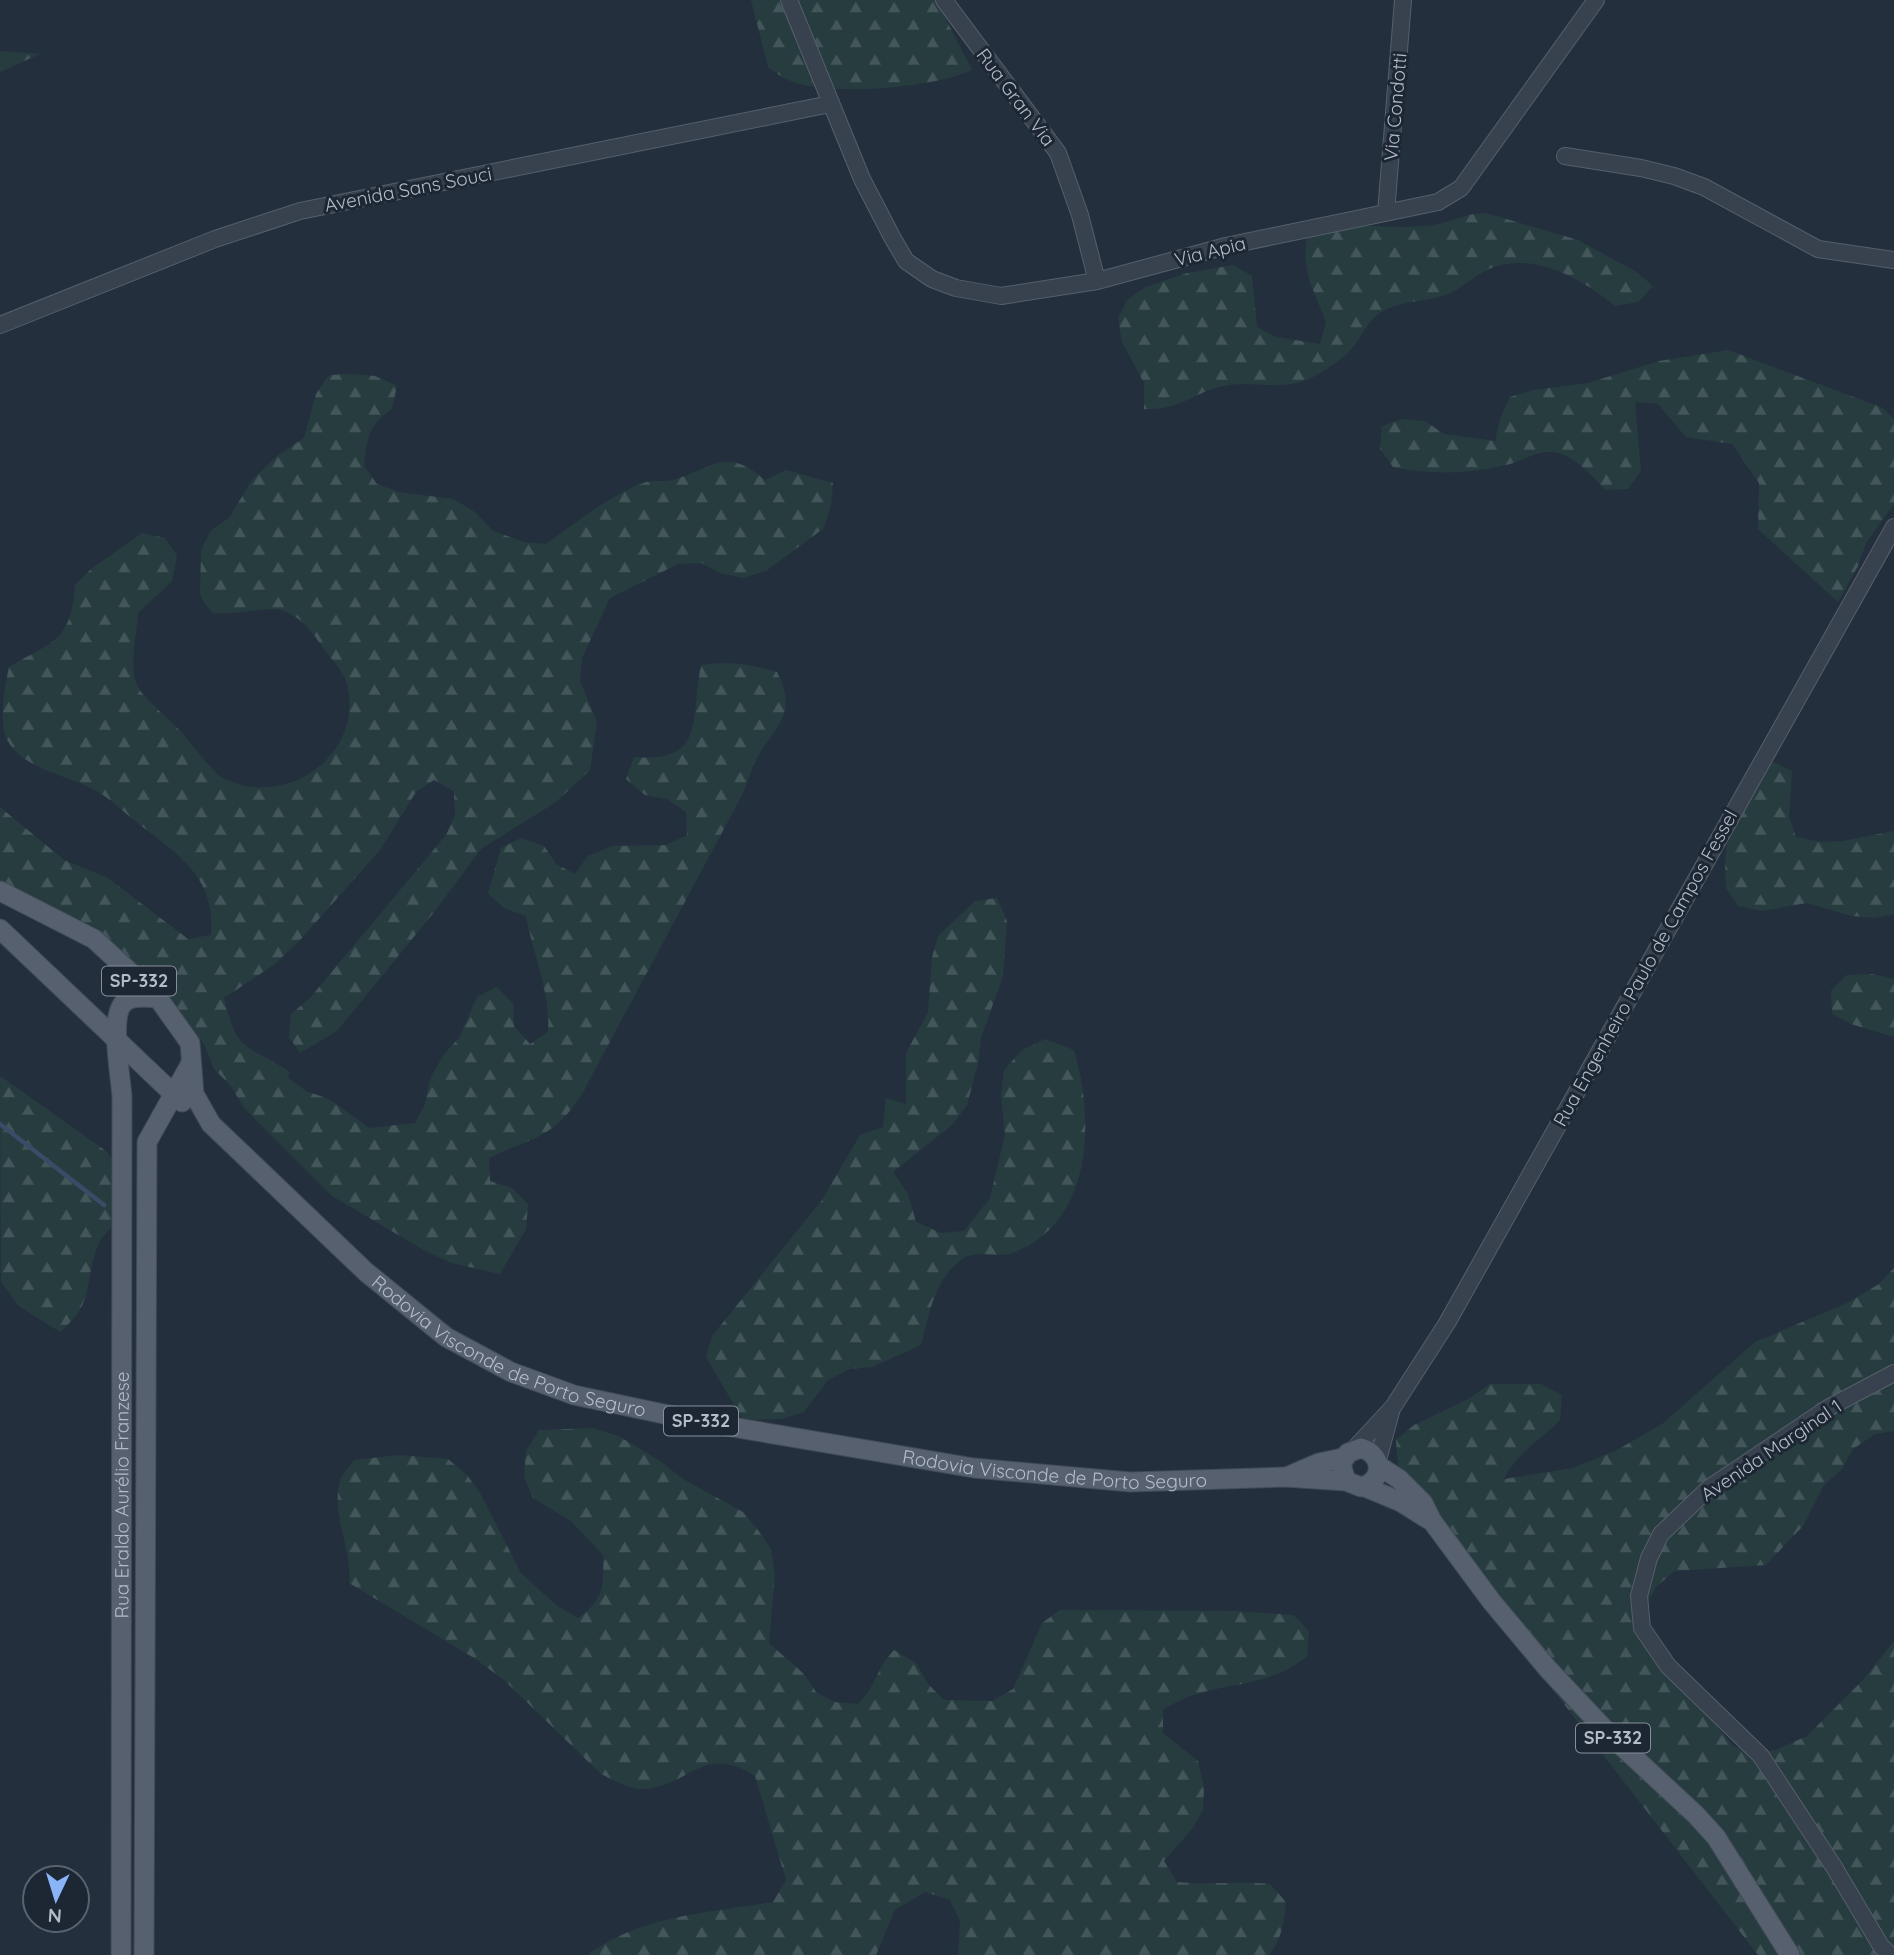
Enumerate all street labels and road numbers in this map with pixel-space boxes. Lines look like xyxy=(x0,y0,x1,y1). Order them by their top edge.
street label: Rua Gran Via xyxy=(971,43,1061,151)
street label: Via Condotti xyxy=(1378,52,1412,162)
street label: Avenida Sans Souci xyxy=(322,161,494,217)
street label: Via Apia xyxy=(1172,231,1248,271)
street label: Rua Engenheiro Paulo de Campos Fessel xyxy=(1548,805,1742,1131)
road number: SP-332 xyxy=(102,966,176,996)
street label: Rodovia Visconde de Porto Seguro xyxy=(367,1270,648,1422)
street label: Rua Eraldo Aurélio Franzese xyxy=(109,1371,134,1619)
street label: Avenida Marginal 1 xyxy=(1696,1394,1846,1506)
road number: SP-332 xyxy=(664,1406,738,1436)
street label: Rodovia Visconde de Porto Seguro xyxy=(901,1444,1207,1494)
road number: SP-332 xyxy=(1576,1723,1650,1752)

